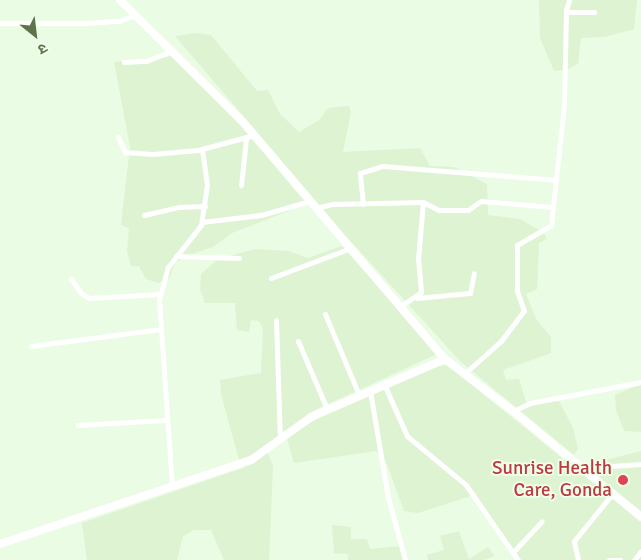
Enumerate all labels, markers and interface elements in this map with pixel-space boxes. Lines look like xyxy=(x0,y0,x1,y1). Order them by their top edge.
north arrow xyxy=(10,10,60,60)
text: उ xyxy=(35,39,50,58)
place label: Sunrise Health Care, Gonda xyxy=(492,458,612,502)
marker: Sunrise Health Care, Gonda xyxy=(616,473,630,487)

